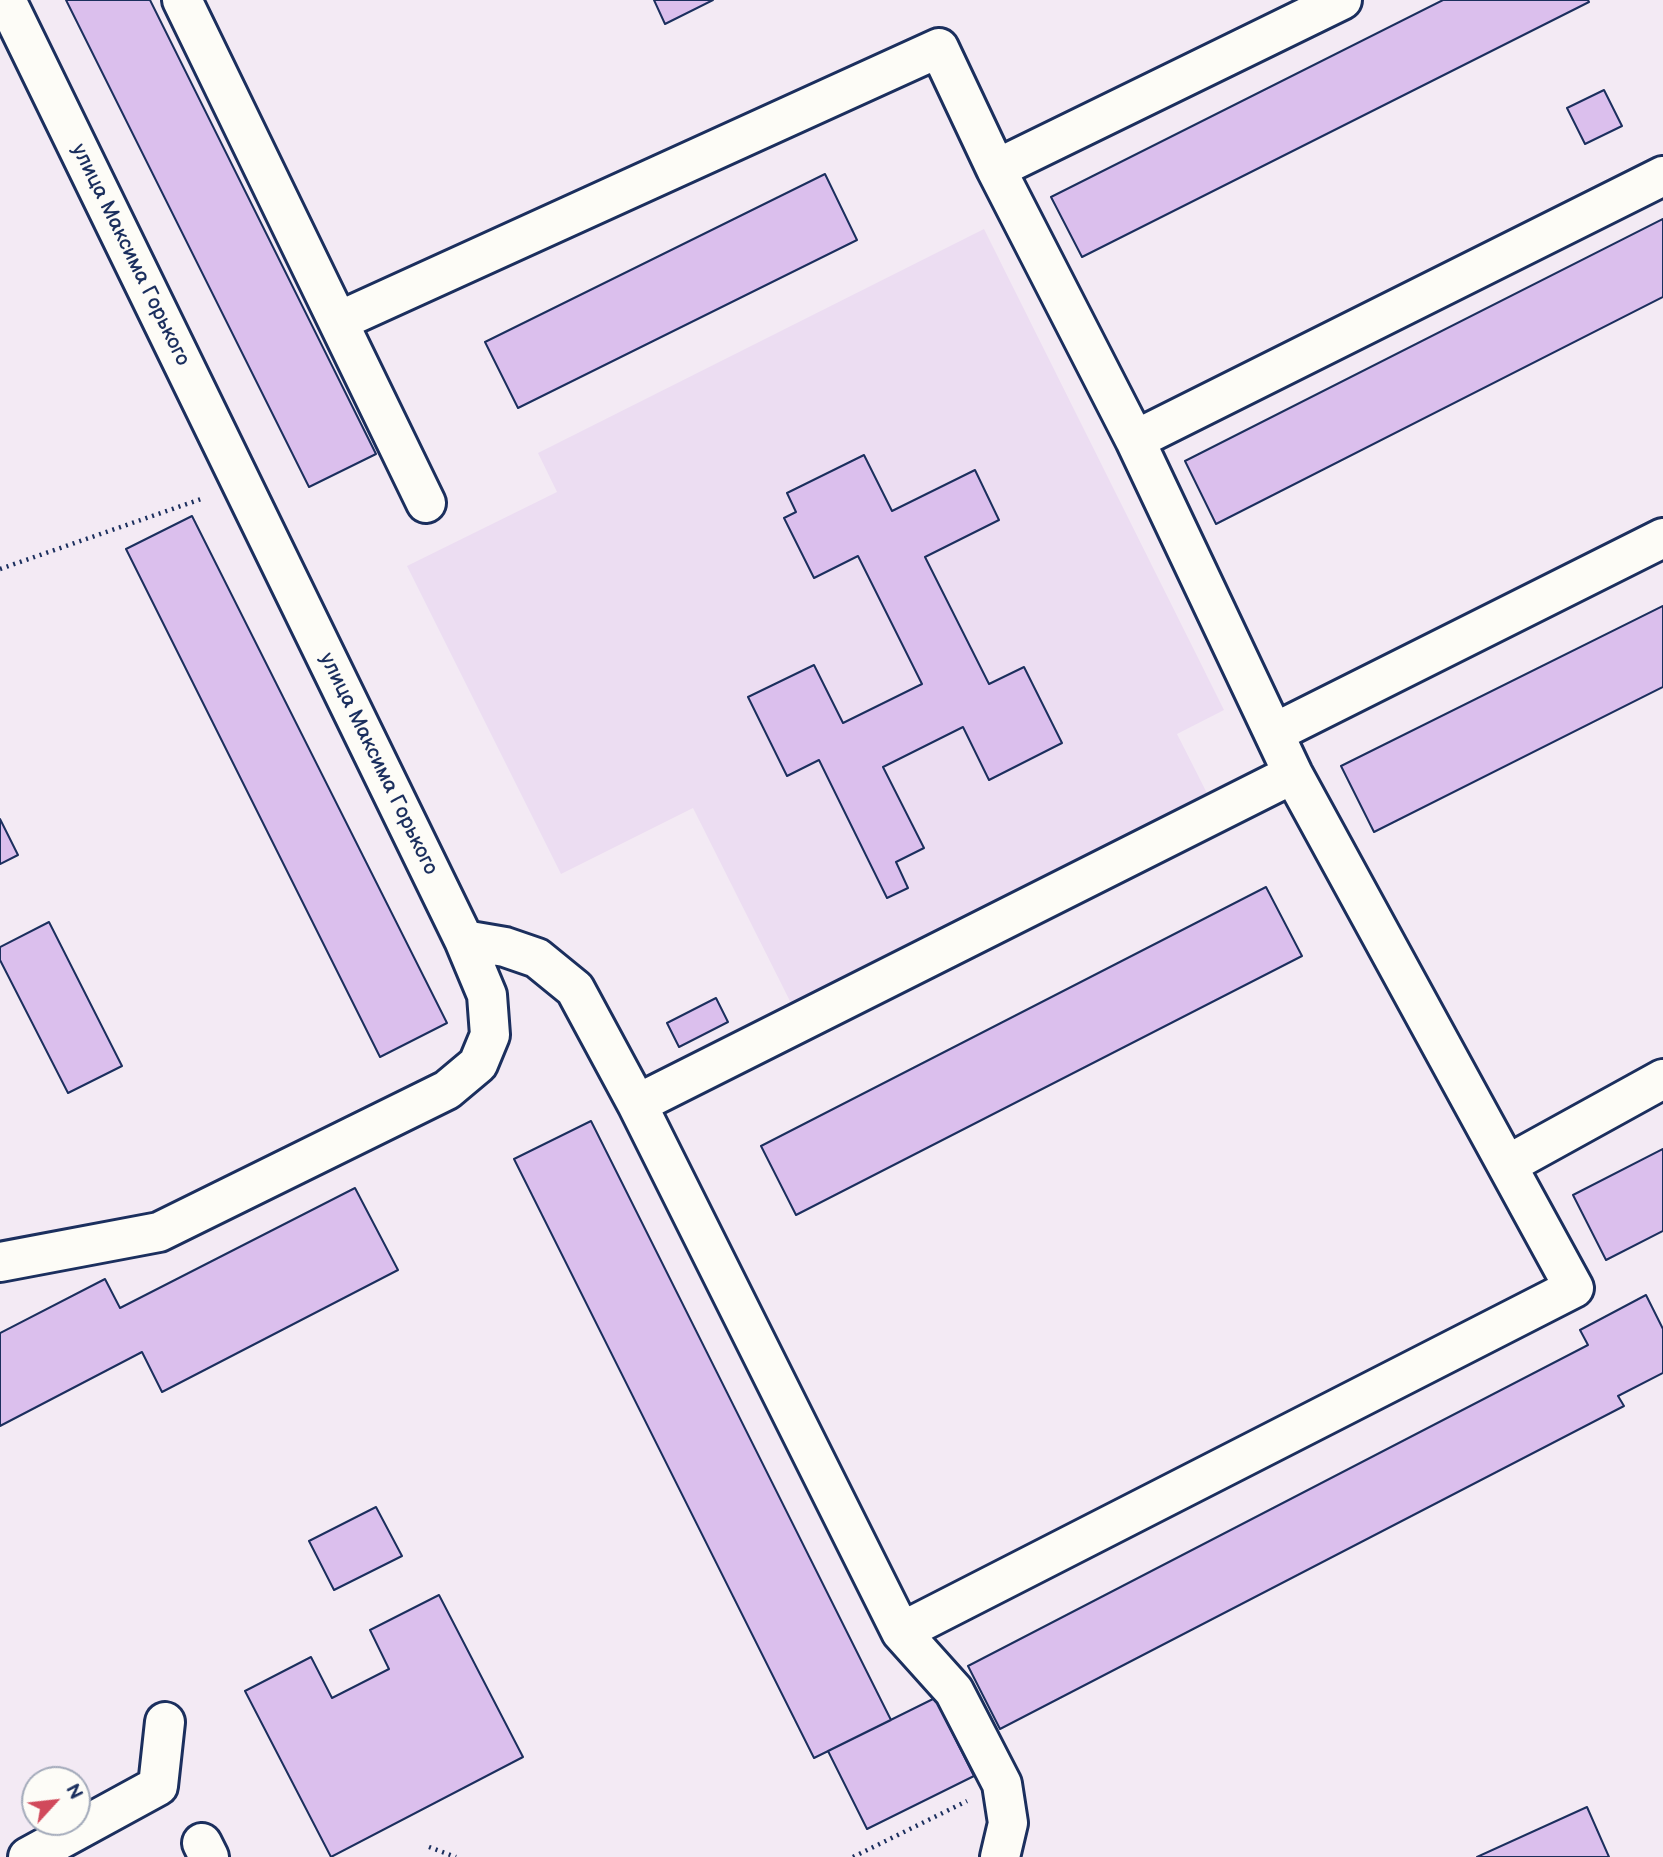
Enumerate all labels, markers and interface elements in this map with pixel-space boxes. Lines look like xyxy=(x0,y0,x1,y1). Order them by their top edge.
street label: улица Максима Горького xyxy=(65,140,195,370)
street label: улица Максима Горького xyxy=(313,649,443,879)
north arrow xyxy=(21,1766,91,1836)
text: N xyxy=(60,1781,87,1804)

